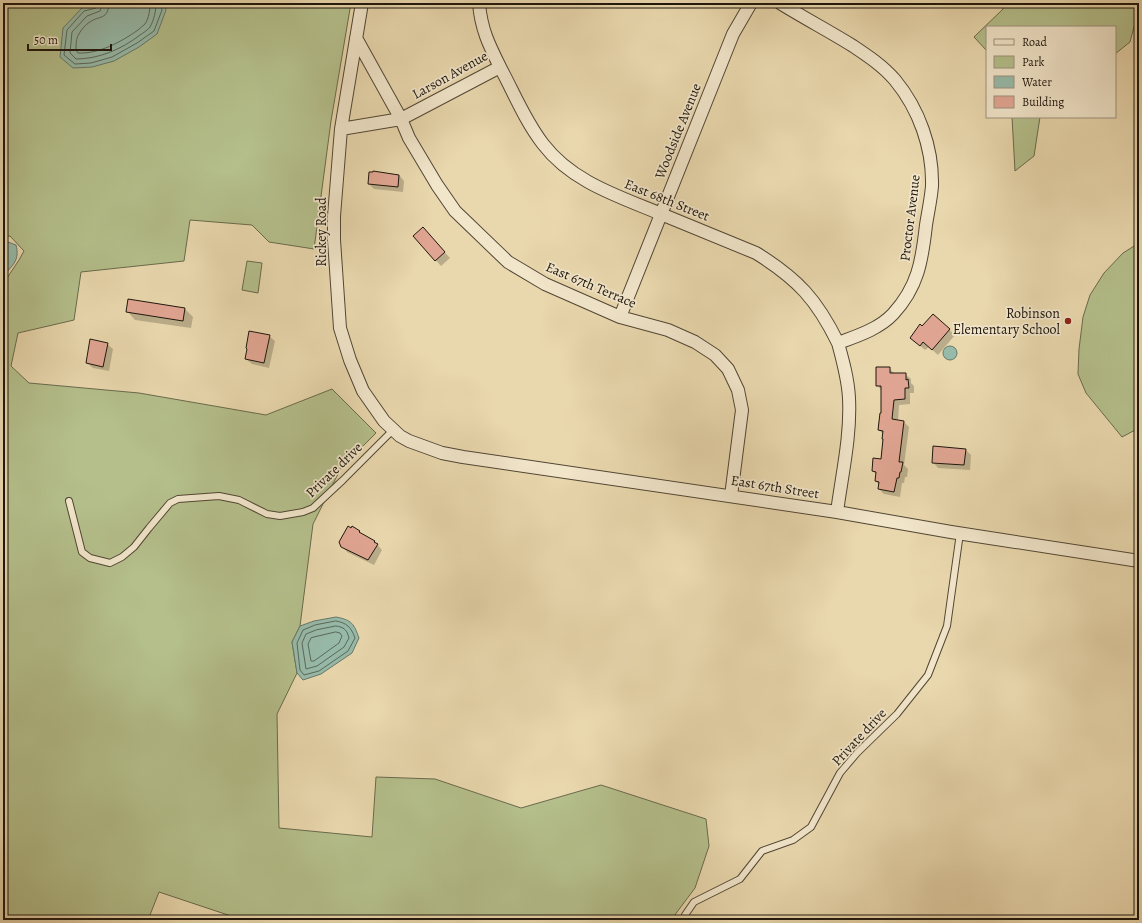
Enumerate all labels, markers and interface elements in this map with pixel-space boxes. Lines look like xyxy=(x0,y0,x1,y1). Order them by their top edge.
scale bar xyxy=(28,26,111,52)
legend xyxy=(986,26,1116,118)
text: 50 m xyxy=(34,32,58,48)
text: Road xyxy=(1022,34,1048,50)
street label: Larson Avenue xyxy=(409,46,491,104)
text: Park xyxy=(1022,54,1045,70)
text: Water xyxy=(1021,74,1052,90)
street label: Woodside Avenue xyxy=(650,80,706,182)
text: Building xyxy=(1022,94,1064,110)
street label: East 68th Street xyxy=(622,174,713,226)
street label: Proctor Avenue xyxy=(895,174,925,262)
street label: Rickey Road xyxy=(312,197,331,267)
street label: East 67th Terrace xyxy=(543,257,639,313)
place label: Robinson Elementary School xyxy=(953,304,1061,339)
marker: Robinson Elementary School xyxy=(1063,316,1073,326)
street label: Private drive xyxy=(301,438,367,502)
street label: East 67th Street xyxy=(729,471,821,503)
street label: Private drive xyxy=(827,704,891,770)

